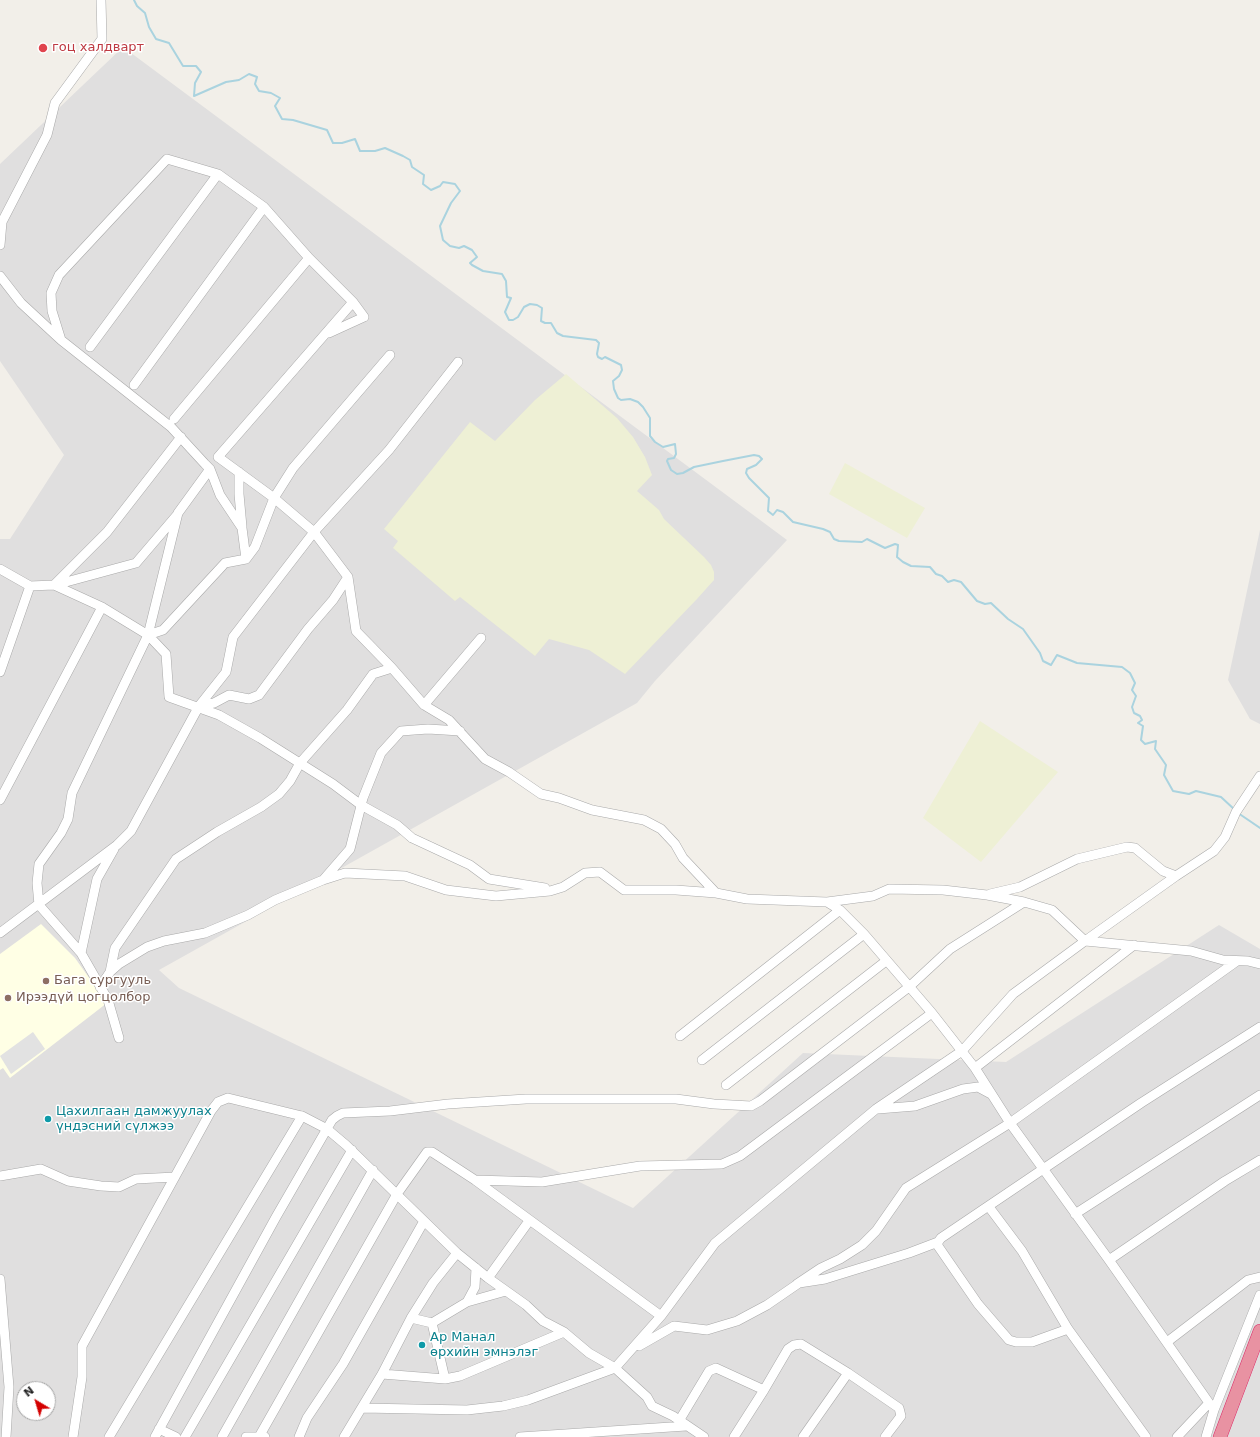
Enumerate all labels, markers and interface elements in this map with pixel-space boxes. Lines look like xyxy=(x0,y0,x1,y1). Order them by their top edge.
place label: гоц халдварт xyxy=(52,40,144,56)
marker: гоц халдварт xyxy=(37,42,49,54)
place label: Бага сургууль xyxy=(54,973,151,989)
marker: Бага сургууль xyxy=(41,976,51,986)
place label: Ирээдүй цогцолбор xyxy=(16,990,150,1006)
marker: Ирээдүй цогцолбор xyxy=(3,993,13,1003)
place label: Цахилгаан дамжуулах үндэсний сүлжээ xyxy=(56,1104,212,1135)
marker: Цахилгаан дамжуулах үндэсний сүлжээ xyxy=(43,1114,53,1124)
place label: Ар Манал өрхийн эмнэлэг xyxy=(430,1330,538,1361)
marker: Ар Манал өрхийн эмнэлэг xyxy=(417,1340,427,1350)
north arrow xyxy=(16,1381,56,1421)
text: N xyxy=(21,1384,37,1400)

